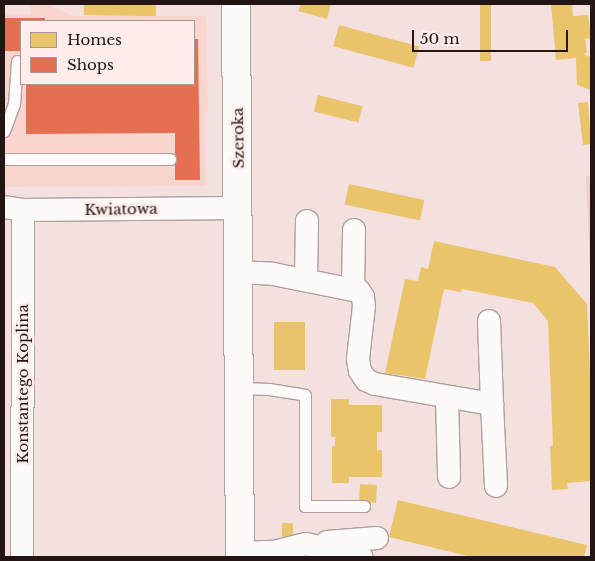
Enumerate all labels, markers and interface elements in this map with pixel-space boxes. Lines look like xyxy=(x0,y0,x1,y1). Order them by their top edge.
legend xyxy=(20,20,195,85)
scale bar xyxy=(415,20,571,52)
text: 50 m xyxy=(420,29,460,48)
text: Homes xyxy=(67,30,122,49)
text: Shops xyxy=(67,55,114,74)
street label: Szeroka xyxy=(228,107,248,169)
street label: Kwiatowa xyxy=(84,199,158,219)
street label: Konstantego Koplina xyxy=(14,304,32,464)

